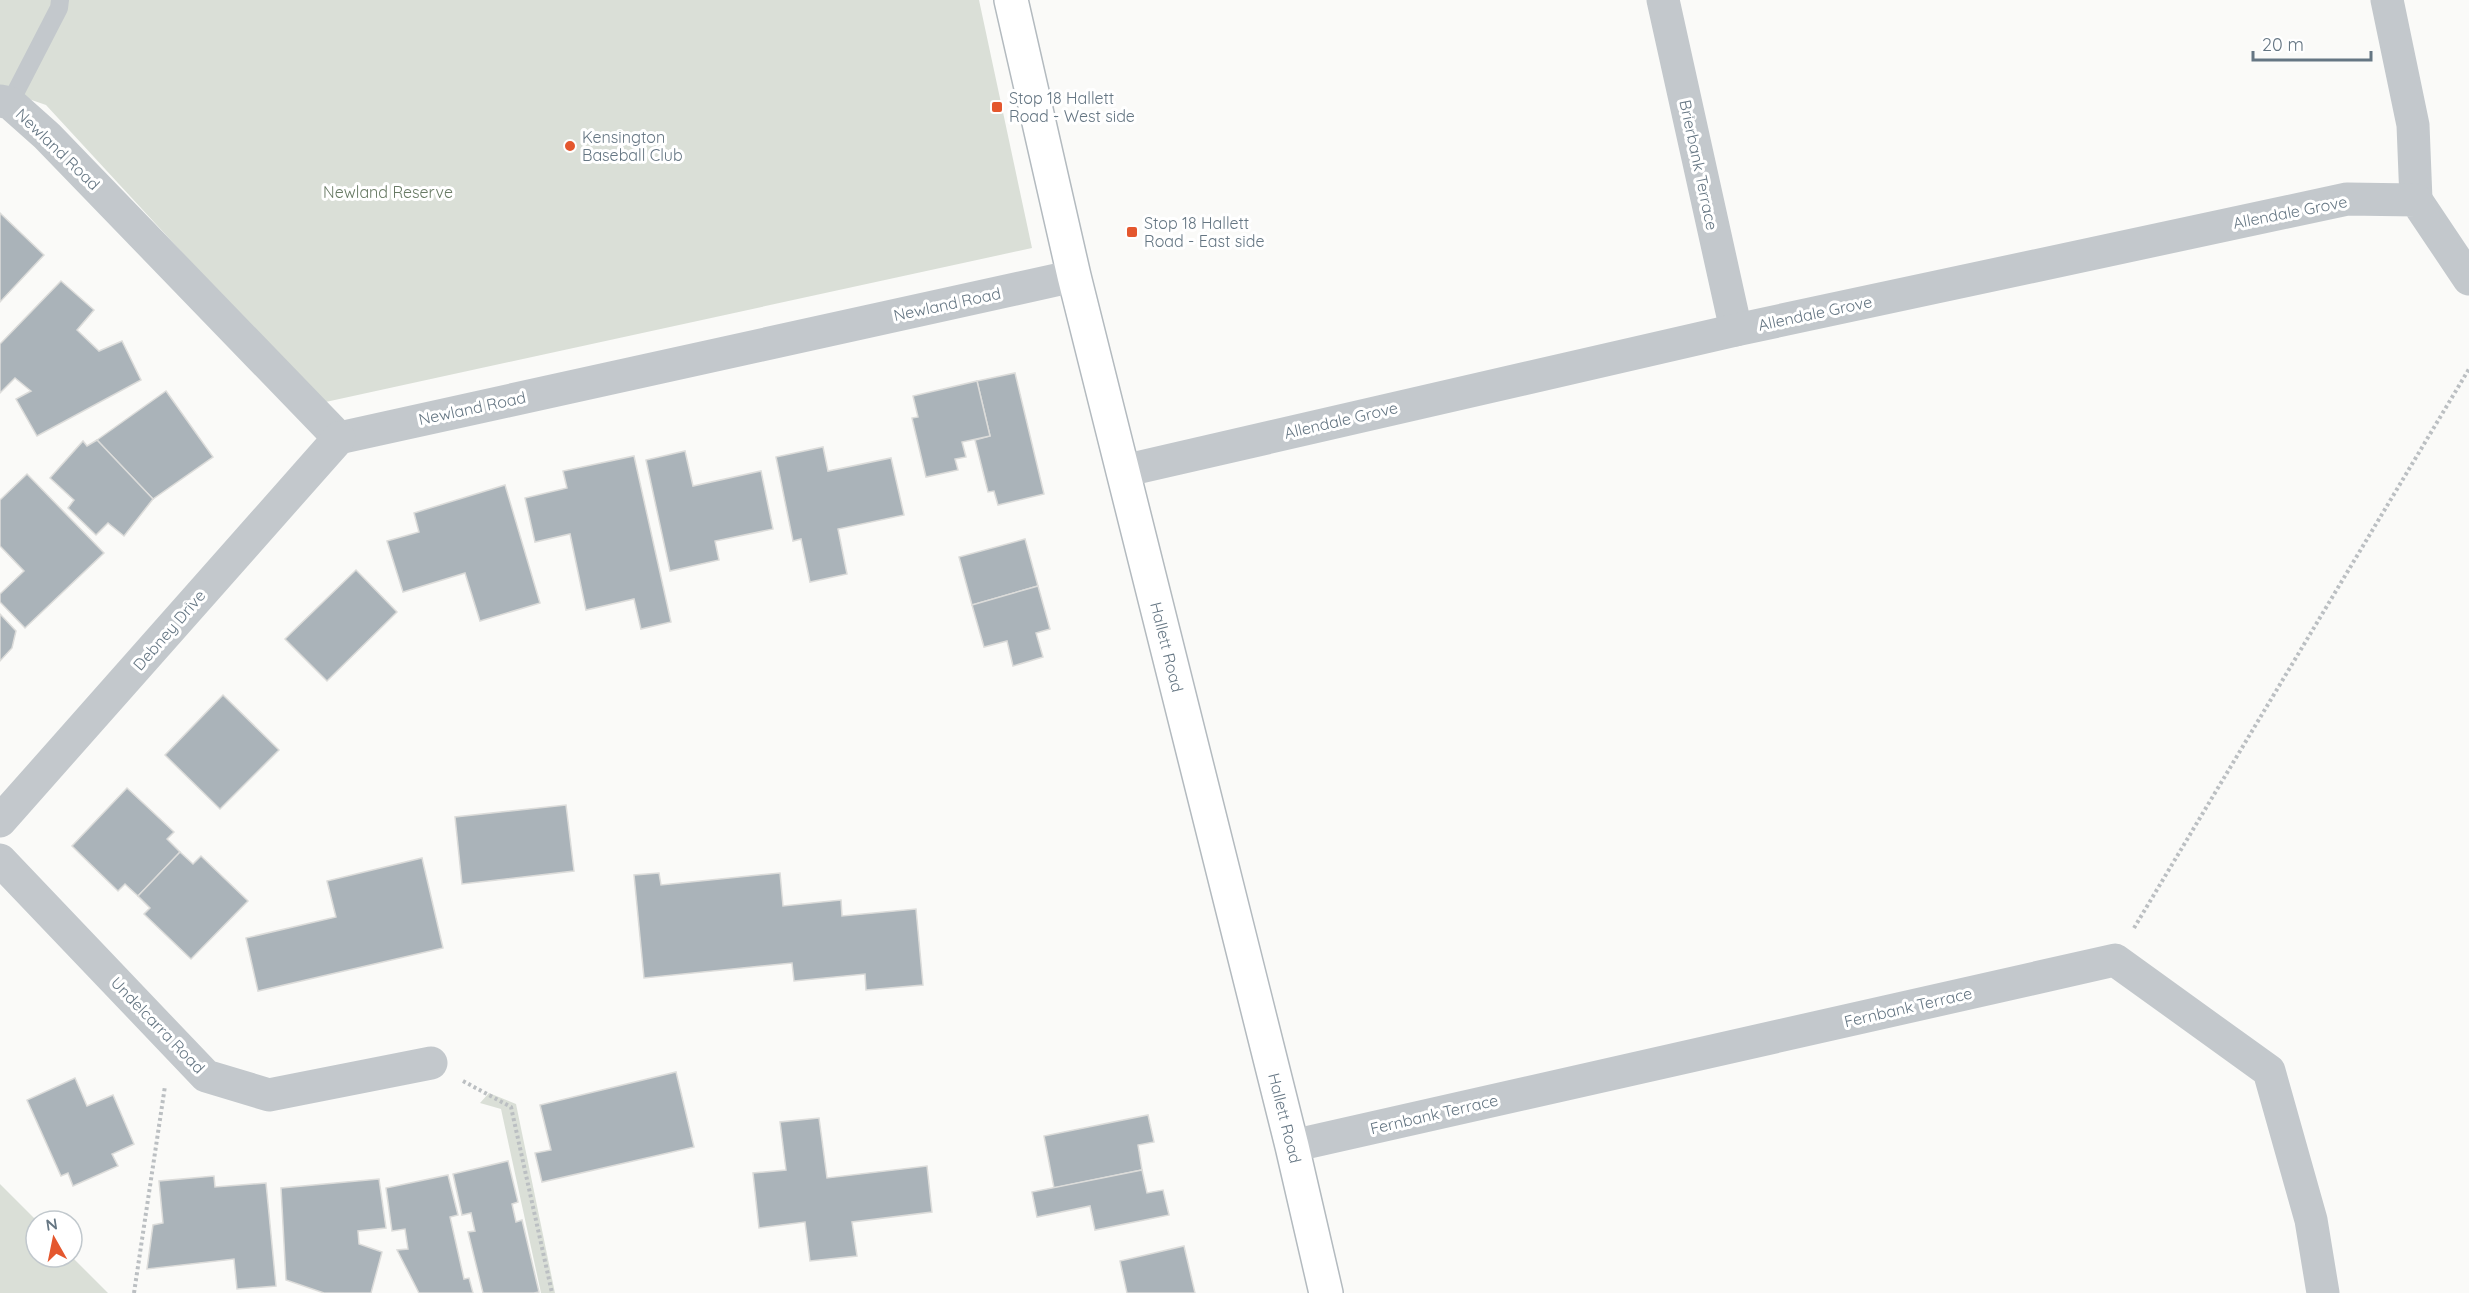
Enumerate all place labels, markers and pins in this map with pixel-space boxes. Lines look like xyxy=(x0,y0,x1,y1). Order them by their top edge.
place label: Stop 18 Hallett Road - West side xyxy=(1009,88,1135,126)
marker: Stop 18 Hallett Road - West side xyxy=(990,100,1004,114)
place label: Kensington Baseball Club xyxy=(582,127,683,165)
marker: Kensington Baseball Club xyxy=(563,139,577,153)
place label: Stop 18 Hallett Road - East side xyxy=(1144,213,1264,251)
marker: Stop 18 Hallett Road - East side xyxy=(1125,225,1139,239)

